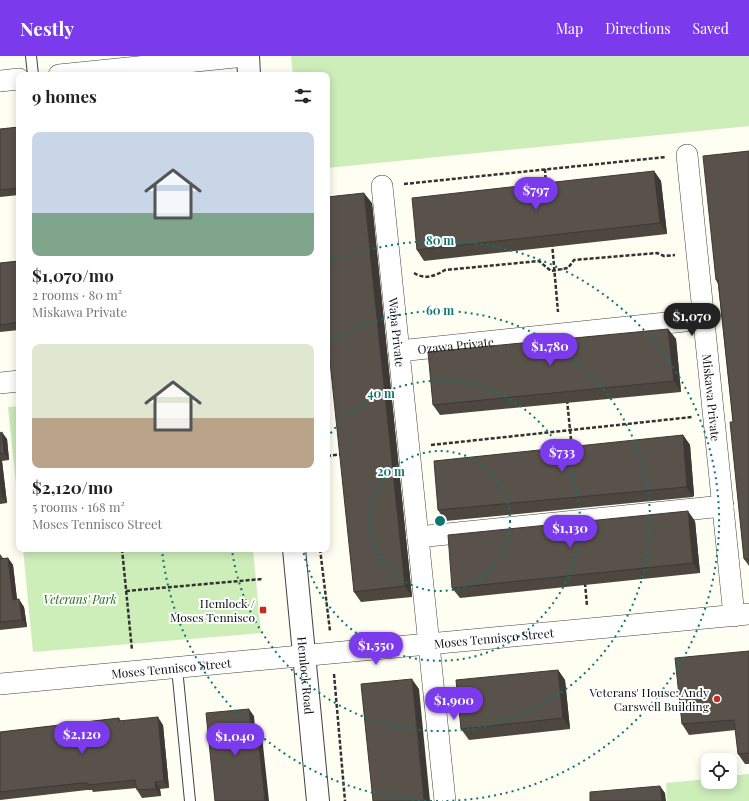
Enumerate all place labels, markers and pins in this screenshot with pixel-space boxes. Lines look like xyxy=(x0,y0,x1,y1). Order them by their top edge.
pin: $797 xyxy=(512,177,560,211)
pin: $1,070 xyxy=(659,303,725,337)
pin: $1,780 xyxy=(517,333,583,367)
pin: $733 xyxy=(538,439,586,473)
centre of rings xyxy=(433,514,447,528)
pin: $1,130 xyxy=(537,515,603,549)
place label: Hemlock / Moses Tennisco xyxy=(170,595,256,625)
marker: Hemlock / Moses Tennisco xyxy=(258,605,268,615)
pin: $1,550 xyxy=(343,632,409,666)
place label: Veterans' House: Andy Carswell Building xyxy=(588,684,710,714)
pin: $1,900 xyxy=(421,687,487,721)
marker: Veterans' House: Andy Carswell Building xyxy=(712,694,722,704)
pin: $2,120 xyxy=(49,721,115,755)
pin: $1,040 xyxy=(202,723,268,757)

